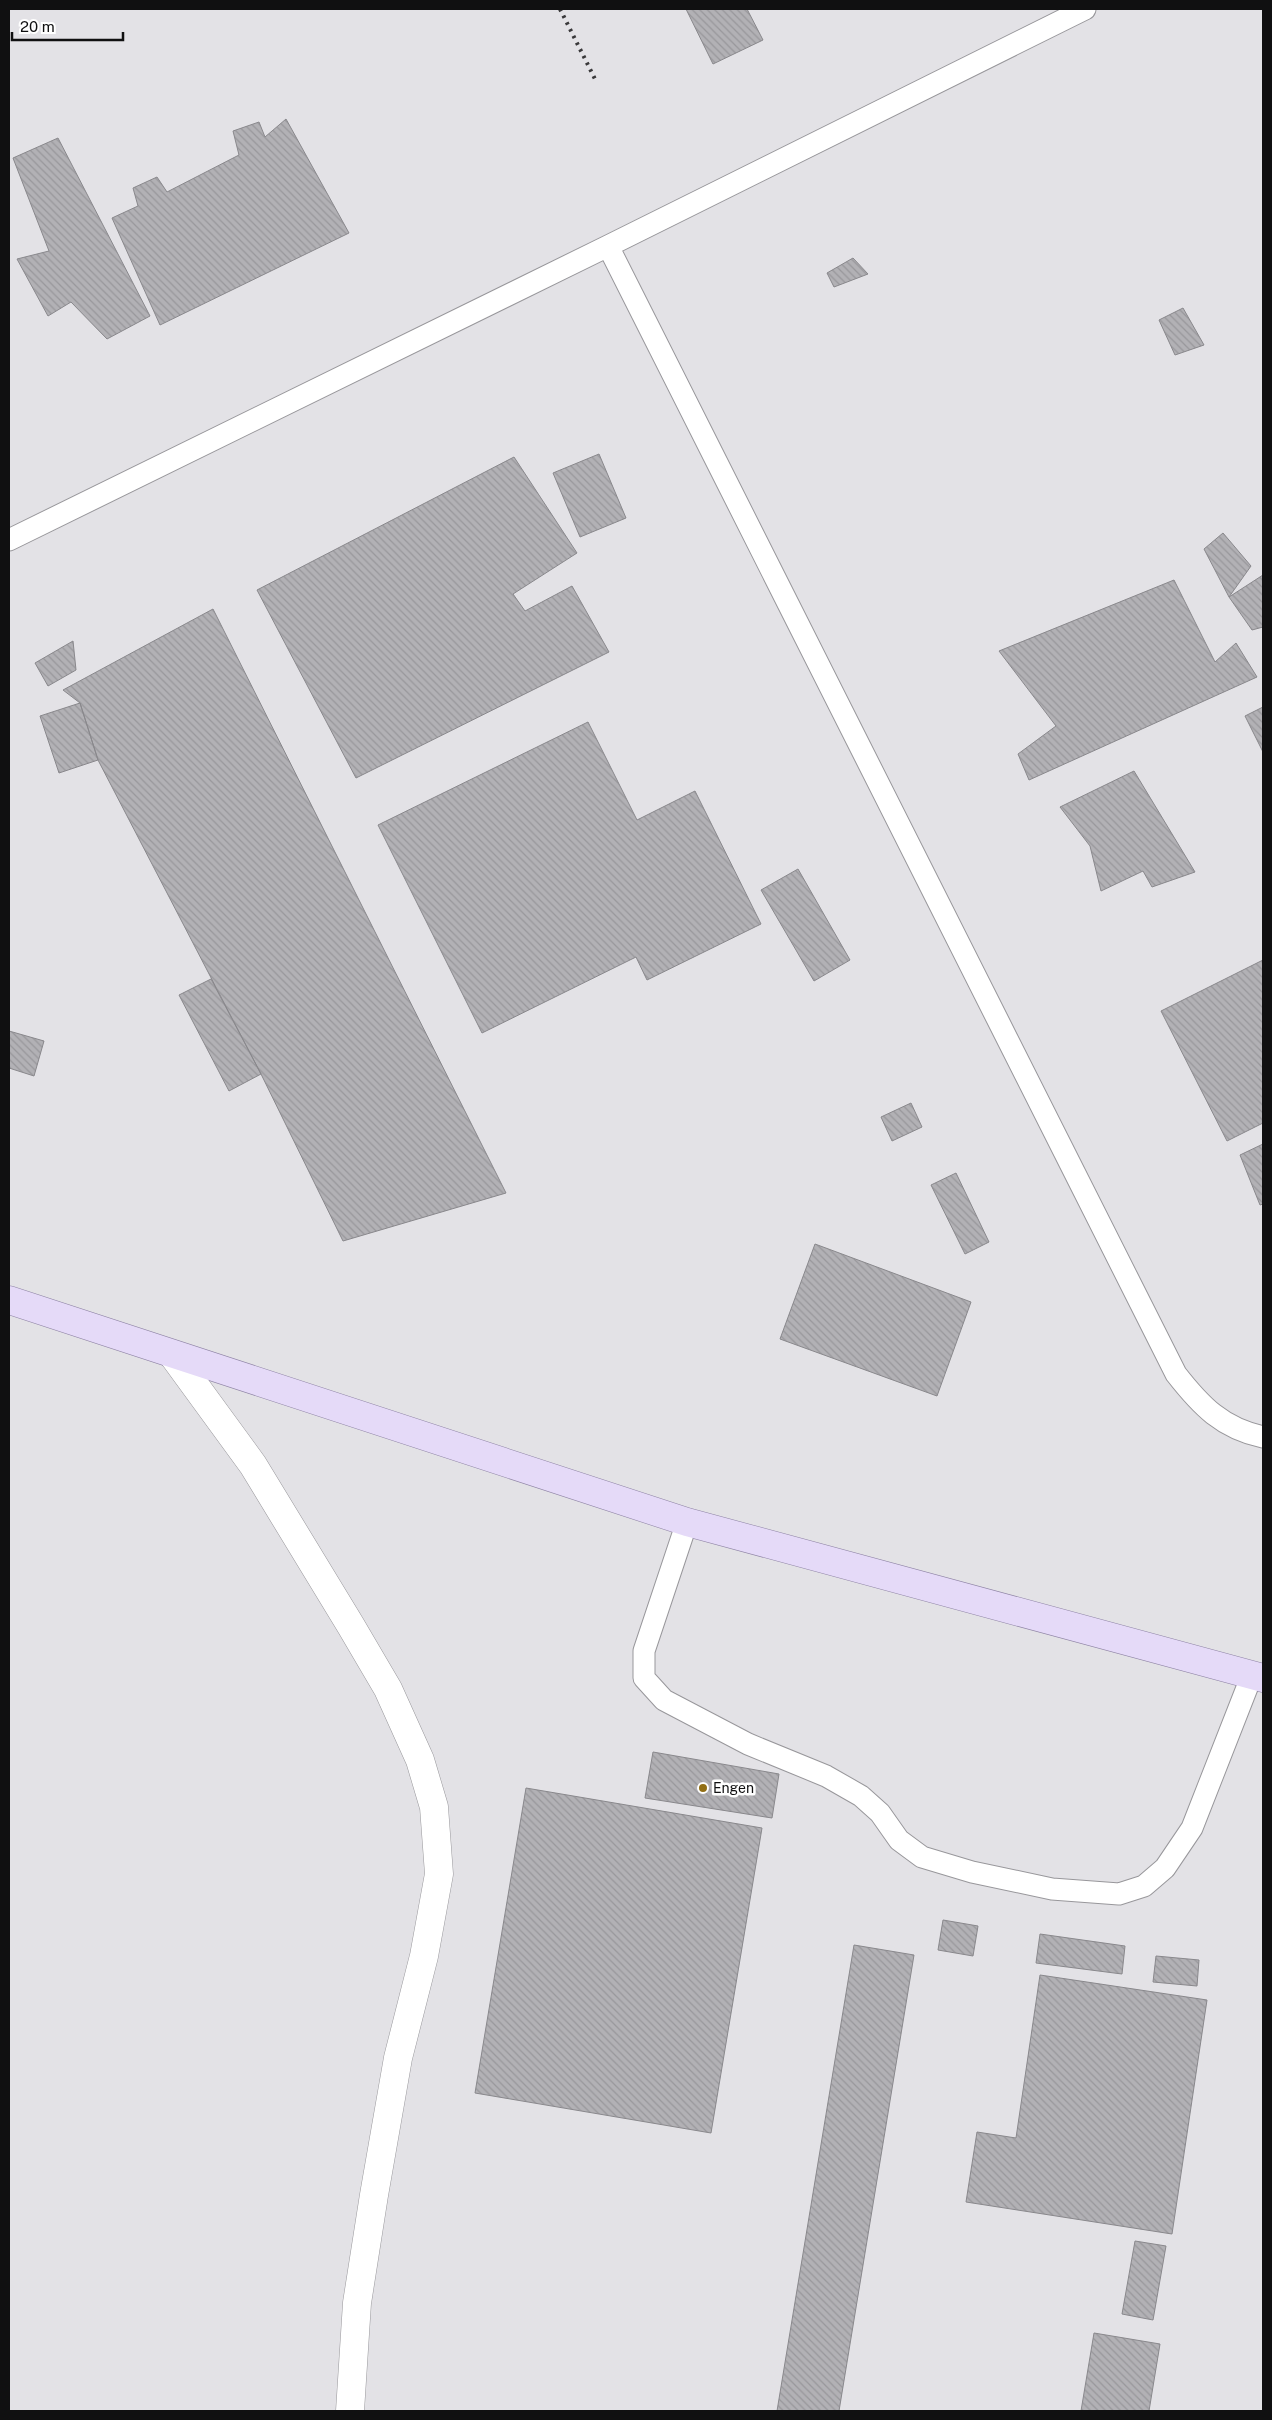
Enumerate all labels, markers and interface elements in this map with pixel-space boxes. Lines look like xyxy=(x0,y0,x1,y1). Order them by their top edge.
scale bar xyxy=(12,10,124,42)
text: 20 m xyxy=(20,18,55,35)
place label: Engen xyxy=(713,1780,754,1796)
marker: Engen xyxy=(697,1782,709,1794)

